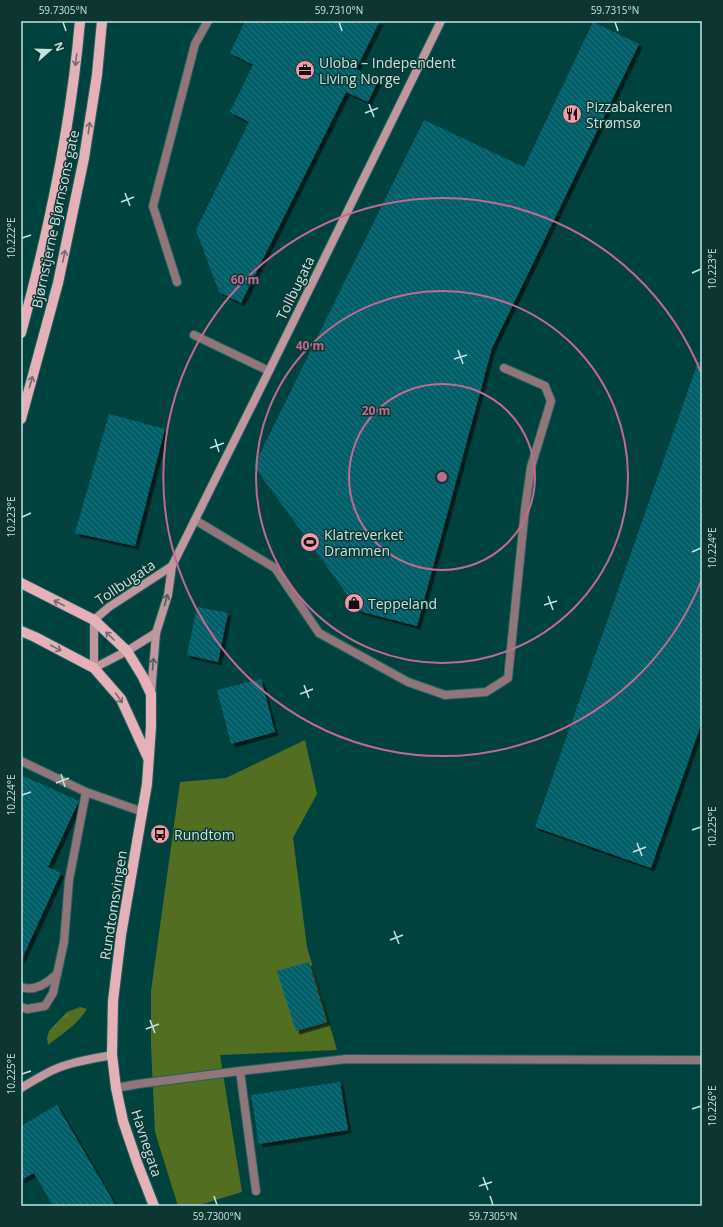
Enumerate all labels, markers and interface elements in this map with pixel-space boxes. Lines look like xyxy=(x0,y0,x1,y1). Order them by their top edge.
text: 59.7305°N xyxy=(39,3,87,17)
text: 59.7310°N xyxy=(315,3,363,17)
text: 59.7315°N xyxy=(591,3,639,17)
north arrow xyxy=(30,30,70,70)
text: N xyxy=(51,40,68,53)
one-way arrow xyxy=(72,53,80,66)
place label: Uloba – Independent Living Norge xyxy=(319,53,456,88)
office icon: Uloba – Independent Living Norge xyxy=(294,59,316,81)
place label: Pizzabakeren Strømsø xyxy=(586,97,673,132)
restaurant icon: Pizzabakeren Strømsø xyxy=(561,103,583,125)
one-way arrow xyxy=(85,122,93,135)
street label: Bjørnstjerne Bjørnsons gate xyxy=(27,128,83,310)
text: 10.222°E xyxy=(4,217,18,259)
text: 10.223°E xyxy=(705,248,719,290)
one-way arrow xyxy=(60,250,68,263)
street label: Tollbugata xyxy=(271,253,319,323)
text: 60 m xyxy=(231,271,259,288)
text: 40 m xyxy=(296,337,324,354)
one-way arrow xyxy=(28,376,35,389)
text: 20 m xyxy=(362,402,390,419)
centre of rings xyxy=(435,470,449,484)
text: 10.223°E xyxy=(4,496,18,538)
place label: Klatreverket Drammen xyxy=(324,525,403,560)
text: 10.224°E xyxy=(705,527,719,569)
sports icon: Klatreverket Drammen xyxy=(299,531,321,553)
street label: Tollbugata xyxy=(91,555,159,609)
shop icon: Teppeland xyxy=(343,592,365,614)
one-way arrow xyxy=(163,594,170,607)
place label: Teppeland xyxy=(368,594,437,613)
one-way arrow xyxy=(53,598,65,606)
one-way arrow xyxy=(106,632,116,641)
one-way arrow xyxy=(50,645,62,652)
one-way arrow xyxy=(150,658,157,671)
one-way arrow xyxy=(115,692,123,703)
text: 10.224°E xyxy=(4,774,18,816)
text: 10.225°E xyxy=(705,806,719,848)
bus stop icon: Rundtom xyxy=(149,823,171,845)
place label: Rundtom xyxy=(174,825,235,844)
street label: Rundtomsvingen xyxy=(95,849,131,961)
text: 10.225°E xyxy=(4,1053,18,1095)
text: 10.226°E xyxy=(705,1085,719,1127)
street label: Havnegata xyxy=(127,1107,167,1179)
text: 59.7300°N xyxy=(193,1209,241,1223)
text: 59.7305°N xyxy=(469,1209,517,1223)

